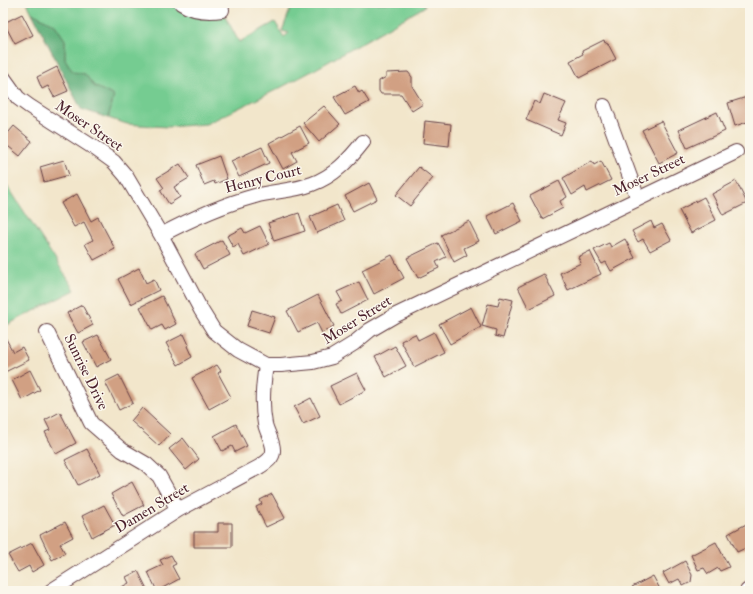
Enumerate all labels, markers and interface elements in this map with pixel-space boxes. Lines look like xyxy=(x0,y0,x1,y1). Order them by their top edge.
street label: Moser Street xyxy=(51,96,127,156)
street label: Moser Street xyxy=(610,149,688,201)
street label: Henry Court xyxy=(223,160,303,198)
street label: Moser Street xyxy=(319,291,395,349)
street label: Sunrise Drive xyxy=(59,331,113,413)
street label: Damen Street xyxy=(111,478,193,538)

